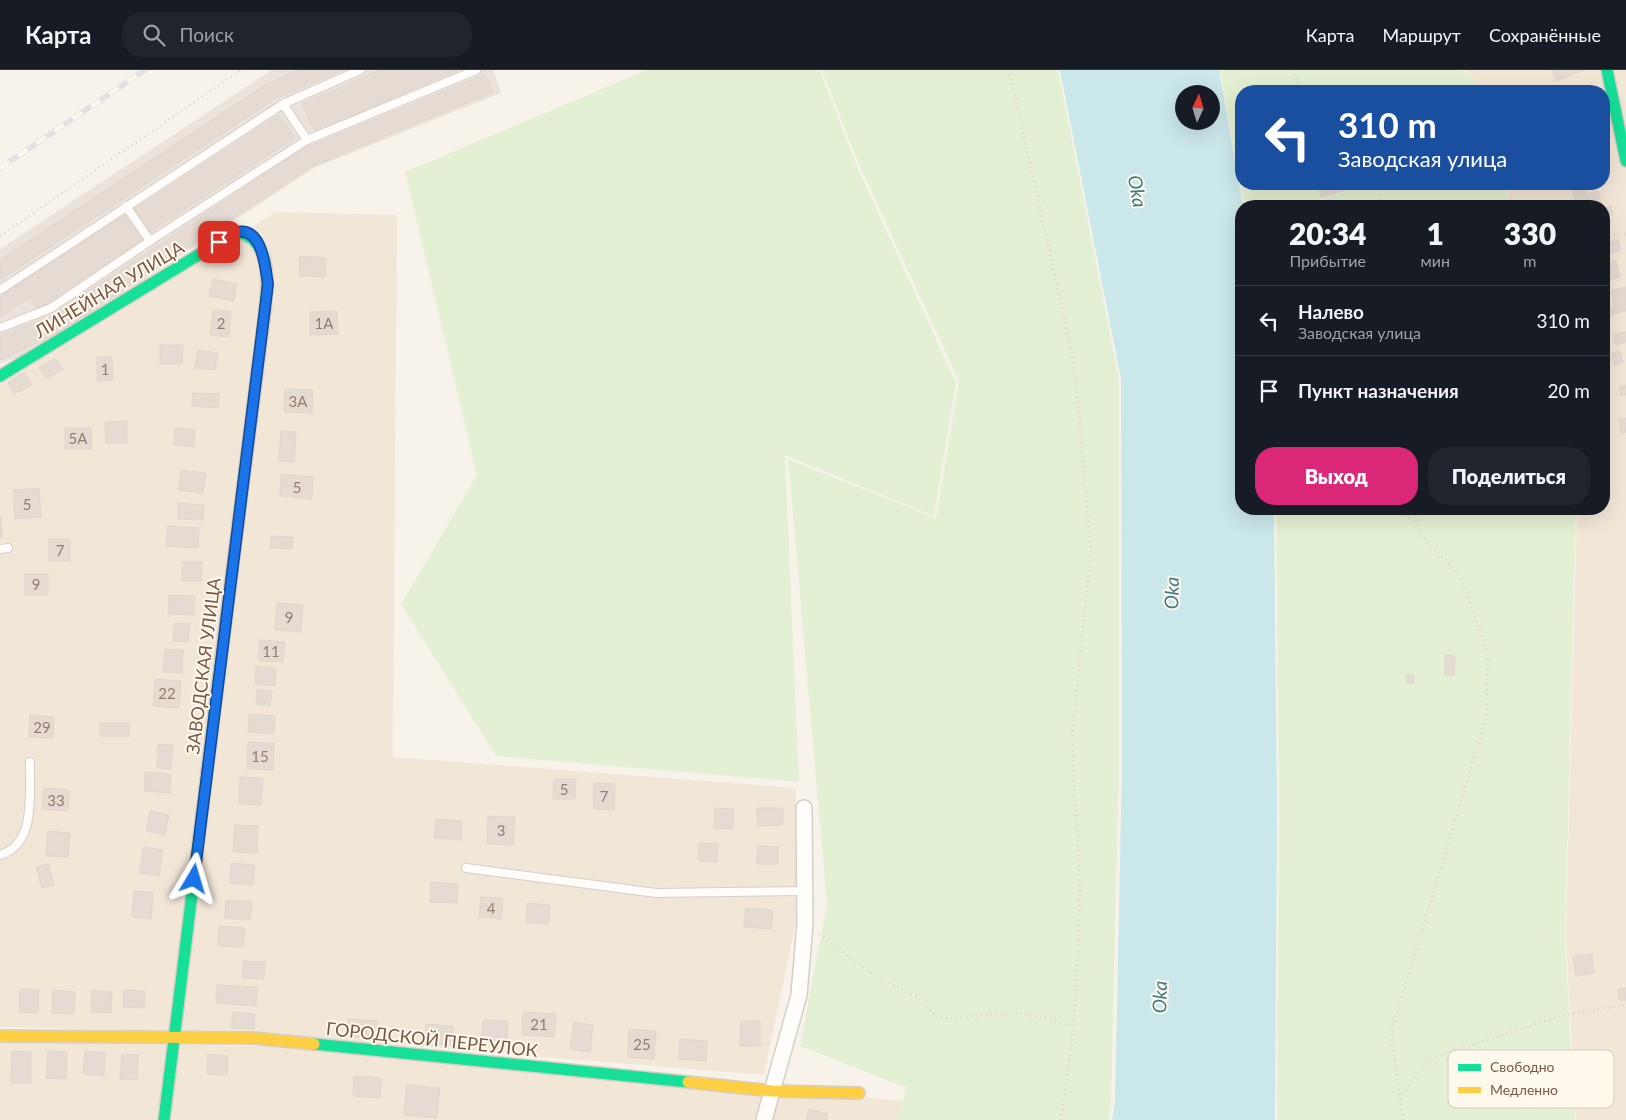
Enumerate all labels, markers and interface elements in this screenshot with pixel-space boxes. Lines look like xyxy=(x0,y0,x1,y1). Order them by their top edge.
search box xyxy=(122,12,472,57)
text: Карта xyxy=(25,20,92,49)
icon: search xyxy=(140,21,168,49)
text: Поиск xyxy=(180,23,234,46)
text: Карта xyxy=(1306,24,1354,46)
text: Маршрут xyxy=(1382,24,1461,46)
text: Сохранённые xyxy=(1489,24,1601,46)
north arrow xyxy=(1175,85,1220,130)
map controls xyxy=(1175,85,1220,130)
text: 310 m xyxy=(1338,103,1437,145)
icon: left xyxy=(1255,105,1320,170)
text: Заводская улица xyxy=(1338,145,1507,172)
water label: Oka xyxy=(1124,173,1152,209)
text: 20:34 xyxy=(1289,215,1366,251)
text: 1 xyxy=(1426,215,1444,251)
text: 330 xyxy=(1504,215,1556,251)
pin xyxy=(198,221,240,263)
icon: arrive xyxy=(205,228,233,256)
street label: ЛИНЕЙНАЯ УЛИЦА xyxy=(29,235,188,343)
text: Прибытие xyxy=(1289,251,1366,270)
text: мин xyxy=(1420,251,1450,270)
text: m xyxy=(1523,251,1537,270)
text: Налево xyxy=(1298,300,1364,323)
icon: left xyxy=(1255,307,1283,335)
text: 310 m xyxy=(1536,309,1590,332)
house number: 2 xyxy=(217,314,225,332)
house number: 1А xyxy=(315,314,334,332)
text: Заводская улица xyxy=(1298,323,1421,342)
house number: 1 xyxy=(101,360,109,378)
icon: arrive xyxy=(1255,377,1283,405)
text: Пункт назначения xyxy=(1298,379,1459,402)
text: 20 m xyxy=(1547,379,1590,402)
house number: 3А xyxy=(289,392,308,410)
house number: 5А xyxy=(69,429,88,447)
button: Выход xyxy=(1255,447,1418,505)
button: Поделиться xyxy=(1428,447,1590,505)
house number: 5 xyxy=(293,478,301,496)
house number: 5 xyxy=(23,495,31,513)
house number: 7 xyxy=(56,541,65,559)
house number: 9 xyxy=(32,575,40,593)
street label: ЗАВОДСКАЯ УЛИЦА xyxy=(181,576,225,756)
water label: Oka xyxy=(1159,576,1183,610)
house number: 9 xyxy=(285,608,293,626)
house number: 11 xyxy=(262,642,280,660)
house number: 22 xyxy=(158,684,176,702)
house number: 29 xyxy=(33,718,51,736)
house number: 15 xyxy=(251,747,269,765)
house number: 5 xyxy=(560,780,568,798)
house number: 7 xyxy=(600,787,609,805)
house number: 33 xyxy=(47,791,65,809)
house number: 3 xyxy=(497,821,505,839)
position arrow xyxy=(167,852,219,904)
house number: 4 xyxy=(487,899,496,917)
water label: Oka xyxy=(1147,980,1171,1014)
house number: 21 xyxy=(530,1015,548,1033)
street label: ГОРОДСКОЙ ПЕРЕУЛОК xyxy=(325,1017,539,1061)
house number: 25 xyxy=(633,1035,651,1053)
legend xyxy=(1448,1050,1614,1108)
text: Свободно xyxy=(1490,1058,1555,1075)
text: Медленно xyxy=(1490,1081,1558,1098)

